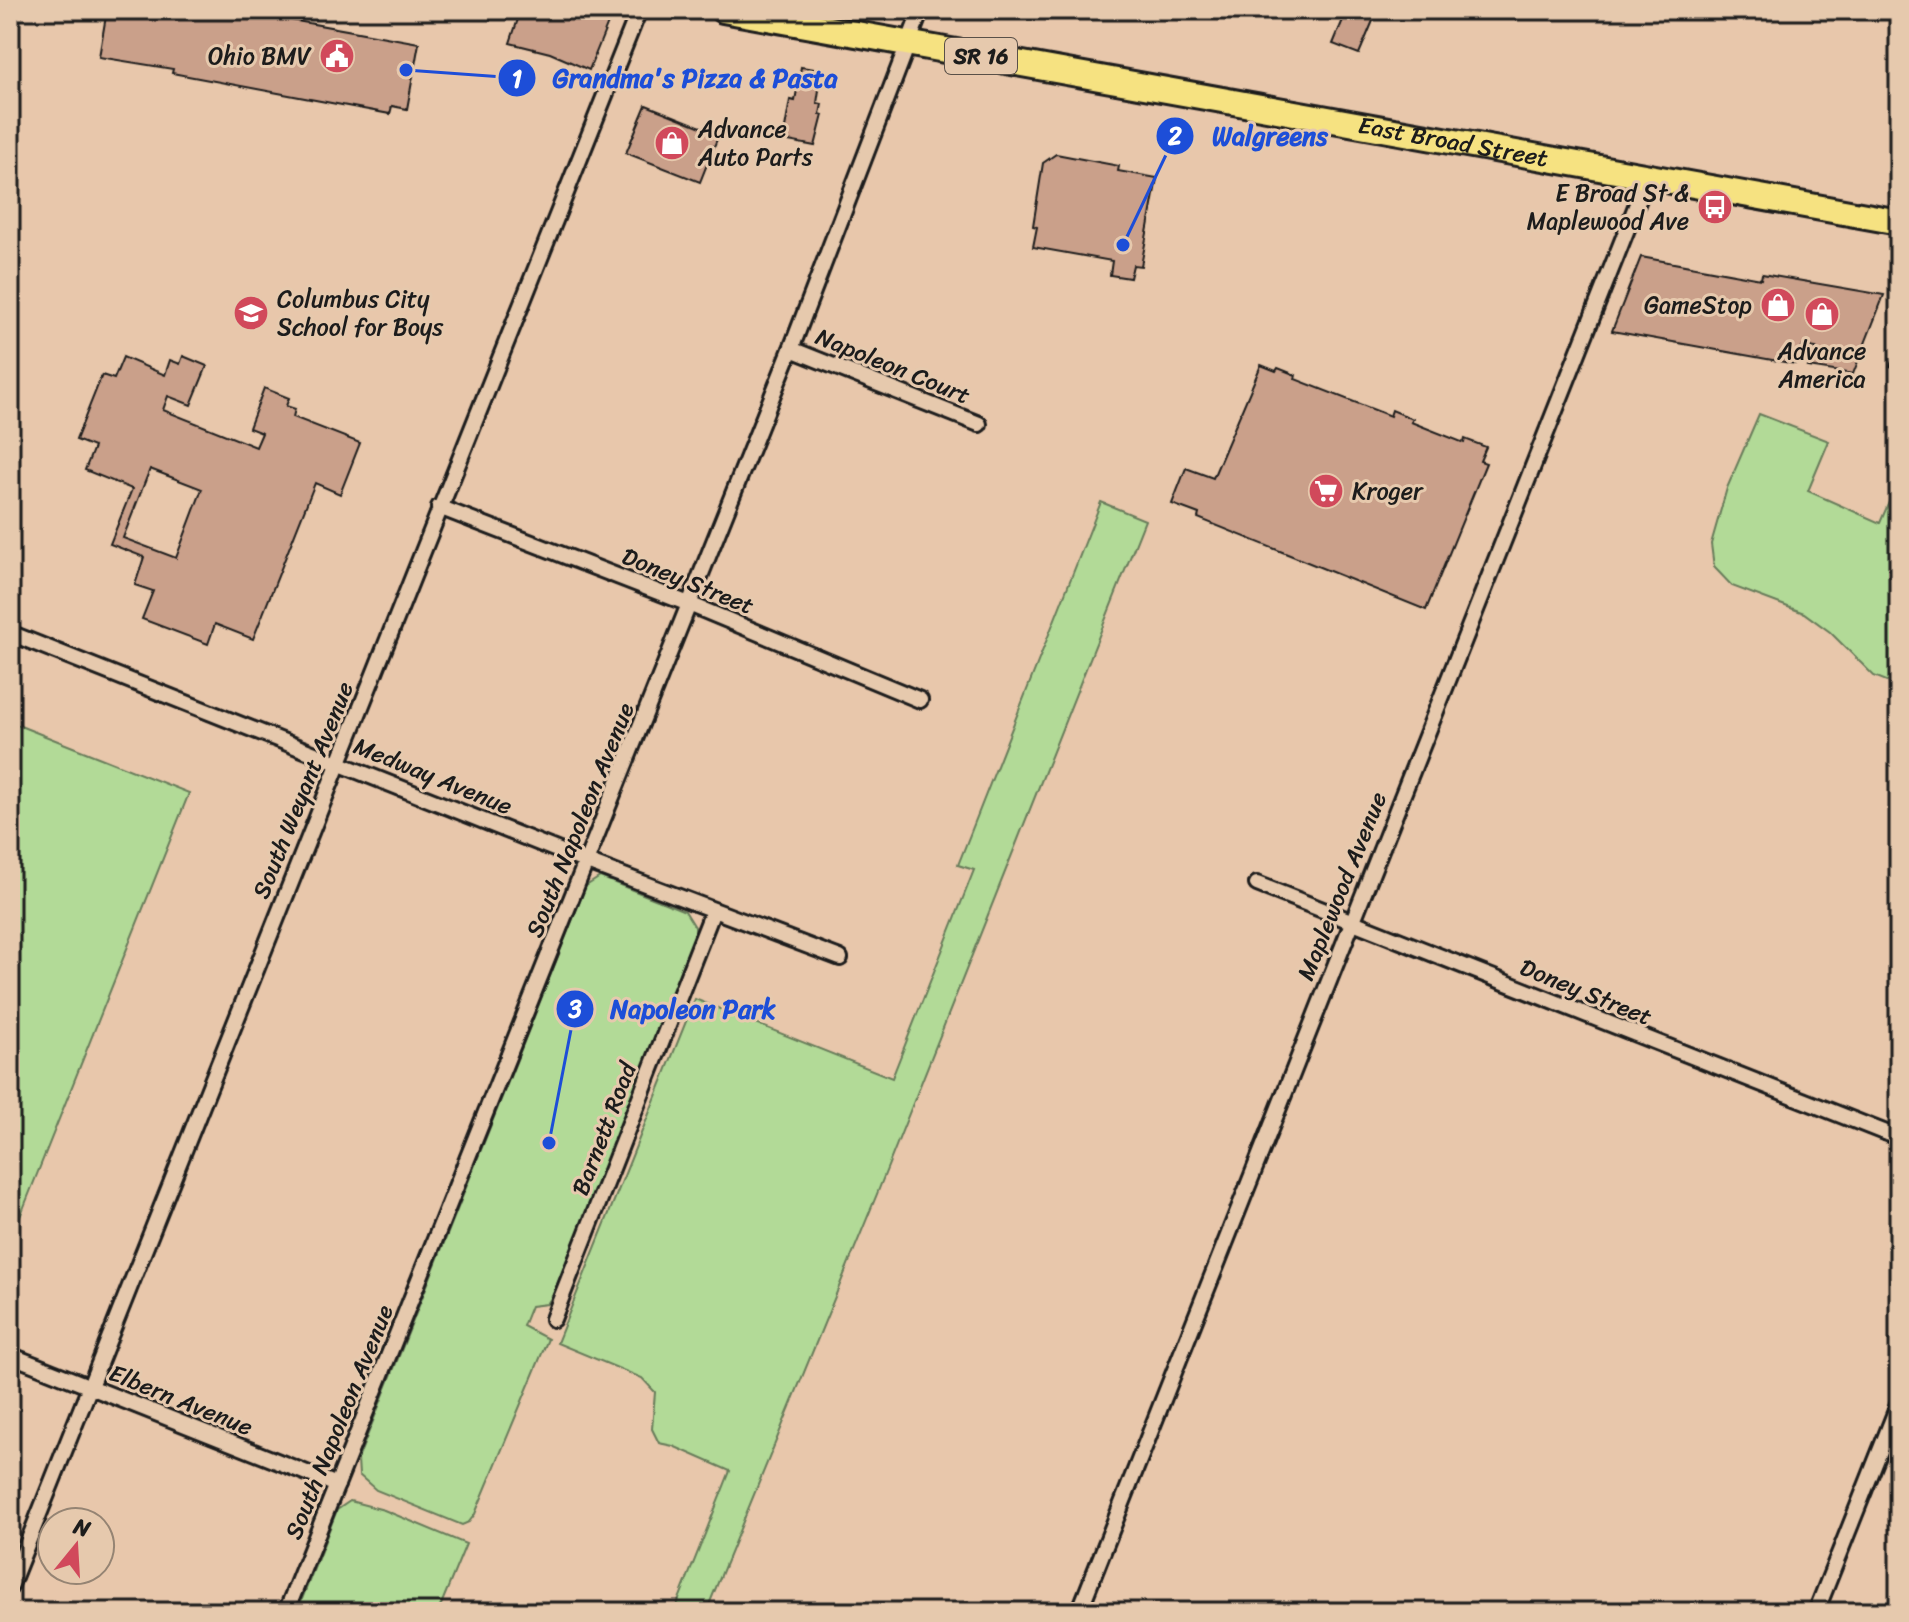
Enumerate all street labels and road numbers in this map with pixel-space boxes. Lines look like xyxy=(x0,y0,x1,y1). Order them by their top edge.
road number: SR 16 xyxy=(945,38,1017,74)
street label: East Broad Street xyxy=(1355,104,1551,179)
street label: Napoleon Court xyxy=(809,316,977,416)
street label: Doney Street xyxy=(615,535,761,627)
street label: South Weyant Avenue xyxy=(240,675,366,905)
street label: South Napoleon Avenue xyxy=(514,696,646,944)
street label: Medway Avenue xyxy=(347,725,519,827)
street label: Maplewood Avenue xyxy=(1285,785,1399,987)
street label: Doney Street xyxy=(1513,946,1659,1038)
street label: Barnett Road xyxy=(559,1054,649,1202)
street label: South Napoleon Avenue xyxy=(273,1298,405,1546)
street label: Elbern Avenue xyxy=(103,1352,259,1448)

